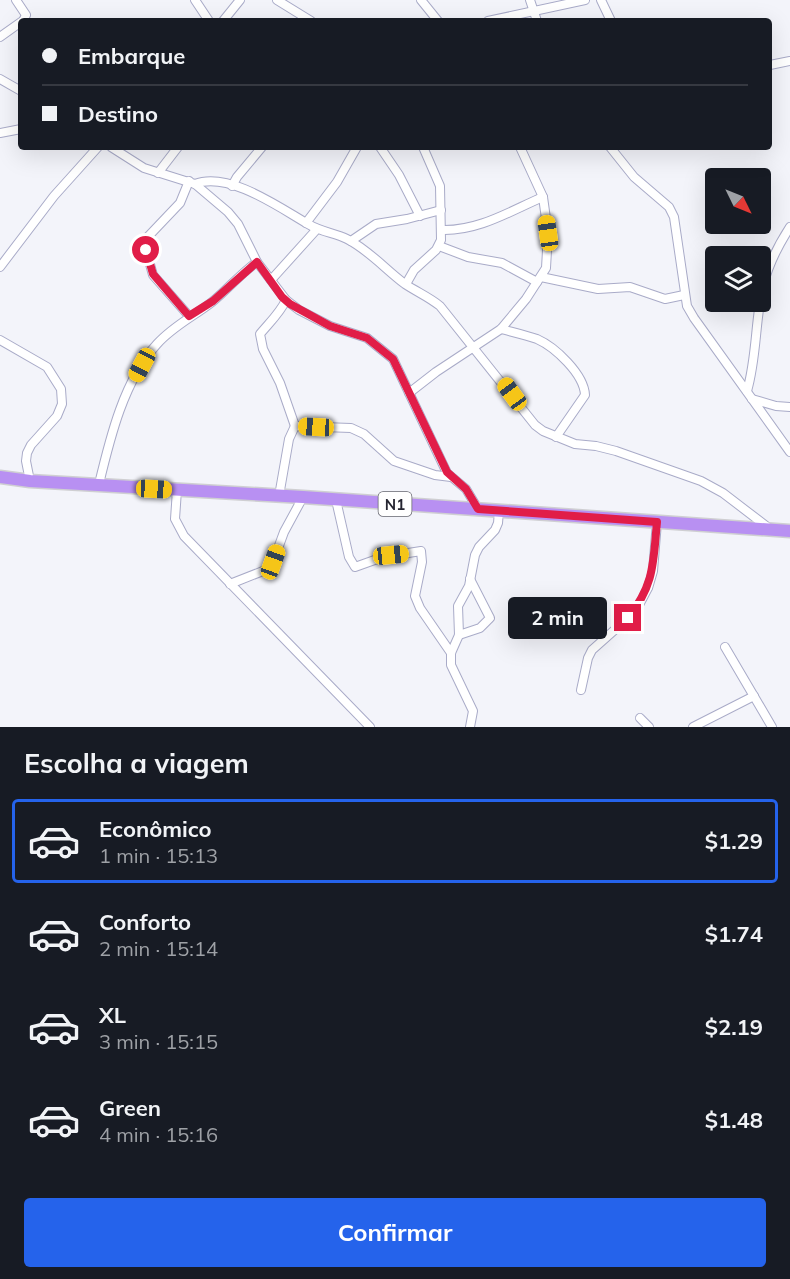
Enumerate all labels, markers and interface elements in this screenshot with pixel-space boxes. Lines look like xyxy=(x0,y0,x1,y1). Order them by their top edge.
text: Embarque xyxy=(78,42,185,70)
text: Destino xyxy=(78,100,158,128)
north arrow xyxy=(705,168,771,234)
map controls xyxy=(705,168,771,312)
car xyxy=(537,214,559,252)
route start xyxy=(132,236,159,263)
button: layers xyxy=(705,246,771,312)
car xyxy=(126,345,158,385)
car xyxy=(494,374,530,414)
car xyxy=(298,417,334,437)
car xyxy=(136,479,172,499)
road number: N1 xyxy=(378,492,412,516)
car xyxy=(258,542,288,582)
car xyxy=(372,544,410,566)
callout: 2 min xyxy=(508,597,607,639)
route end xyxy=(614,604,641,631)
text: 2 min xyxy=(531,605,584,630)
text: Escolha a viagem xyxy=(24,746,249,780)
icon: car xyxy=(27,814,81,868)
text: Econômico xyxy=(99,815,212,843)
text: $1.29 xyxy=(705,827,763,855)
text: 1 min · 15:13 xyxy=(99,843,218,868)
icon: car xyxy=(27,907,81,961)
text: Conforto xyxy=(99,908,191,936)
text: $1.74 xyxy=(705,920,763,948)
text: 2 min · 15:14 xyxy=(99,936,218,961)
icon: car xyxy=(27,1000,81,1054)
text: XL xyxy=(99,1001,126,1029)
text: $2.19 xyxy=(705,1013,763,1041)
text: 3 min · 15:15 xyxy=(99,1029,218,1054)
icon: car xyxy=(27,1093,81,1147)
text: Green xyxy=(99,1094,161,1122)
text: $1.48 xyxy=(705,1106,763,1134)
text: 4 min · 15:16 xyxy=(99,1122,218,1147)
button: Confirmar xyxy=(24,1198,766,1267)

